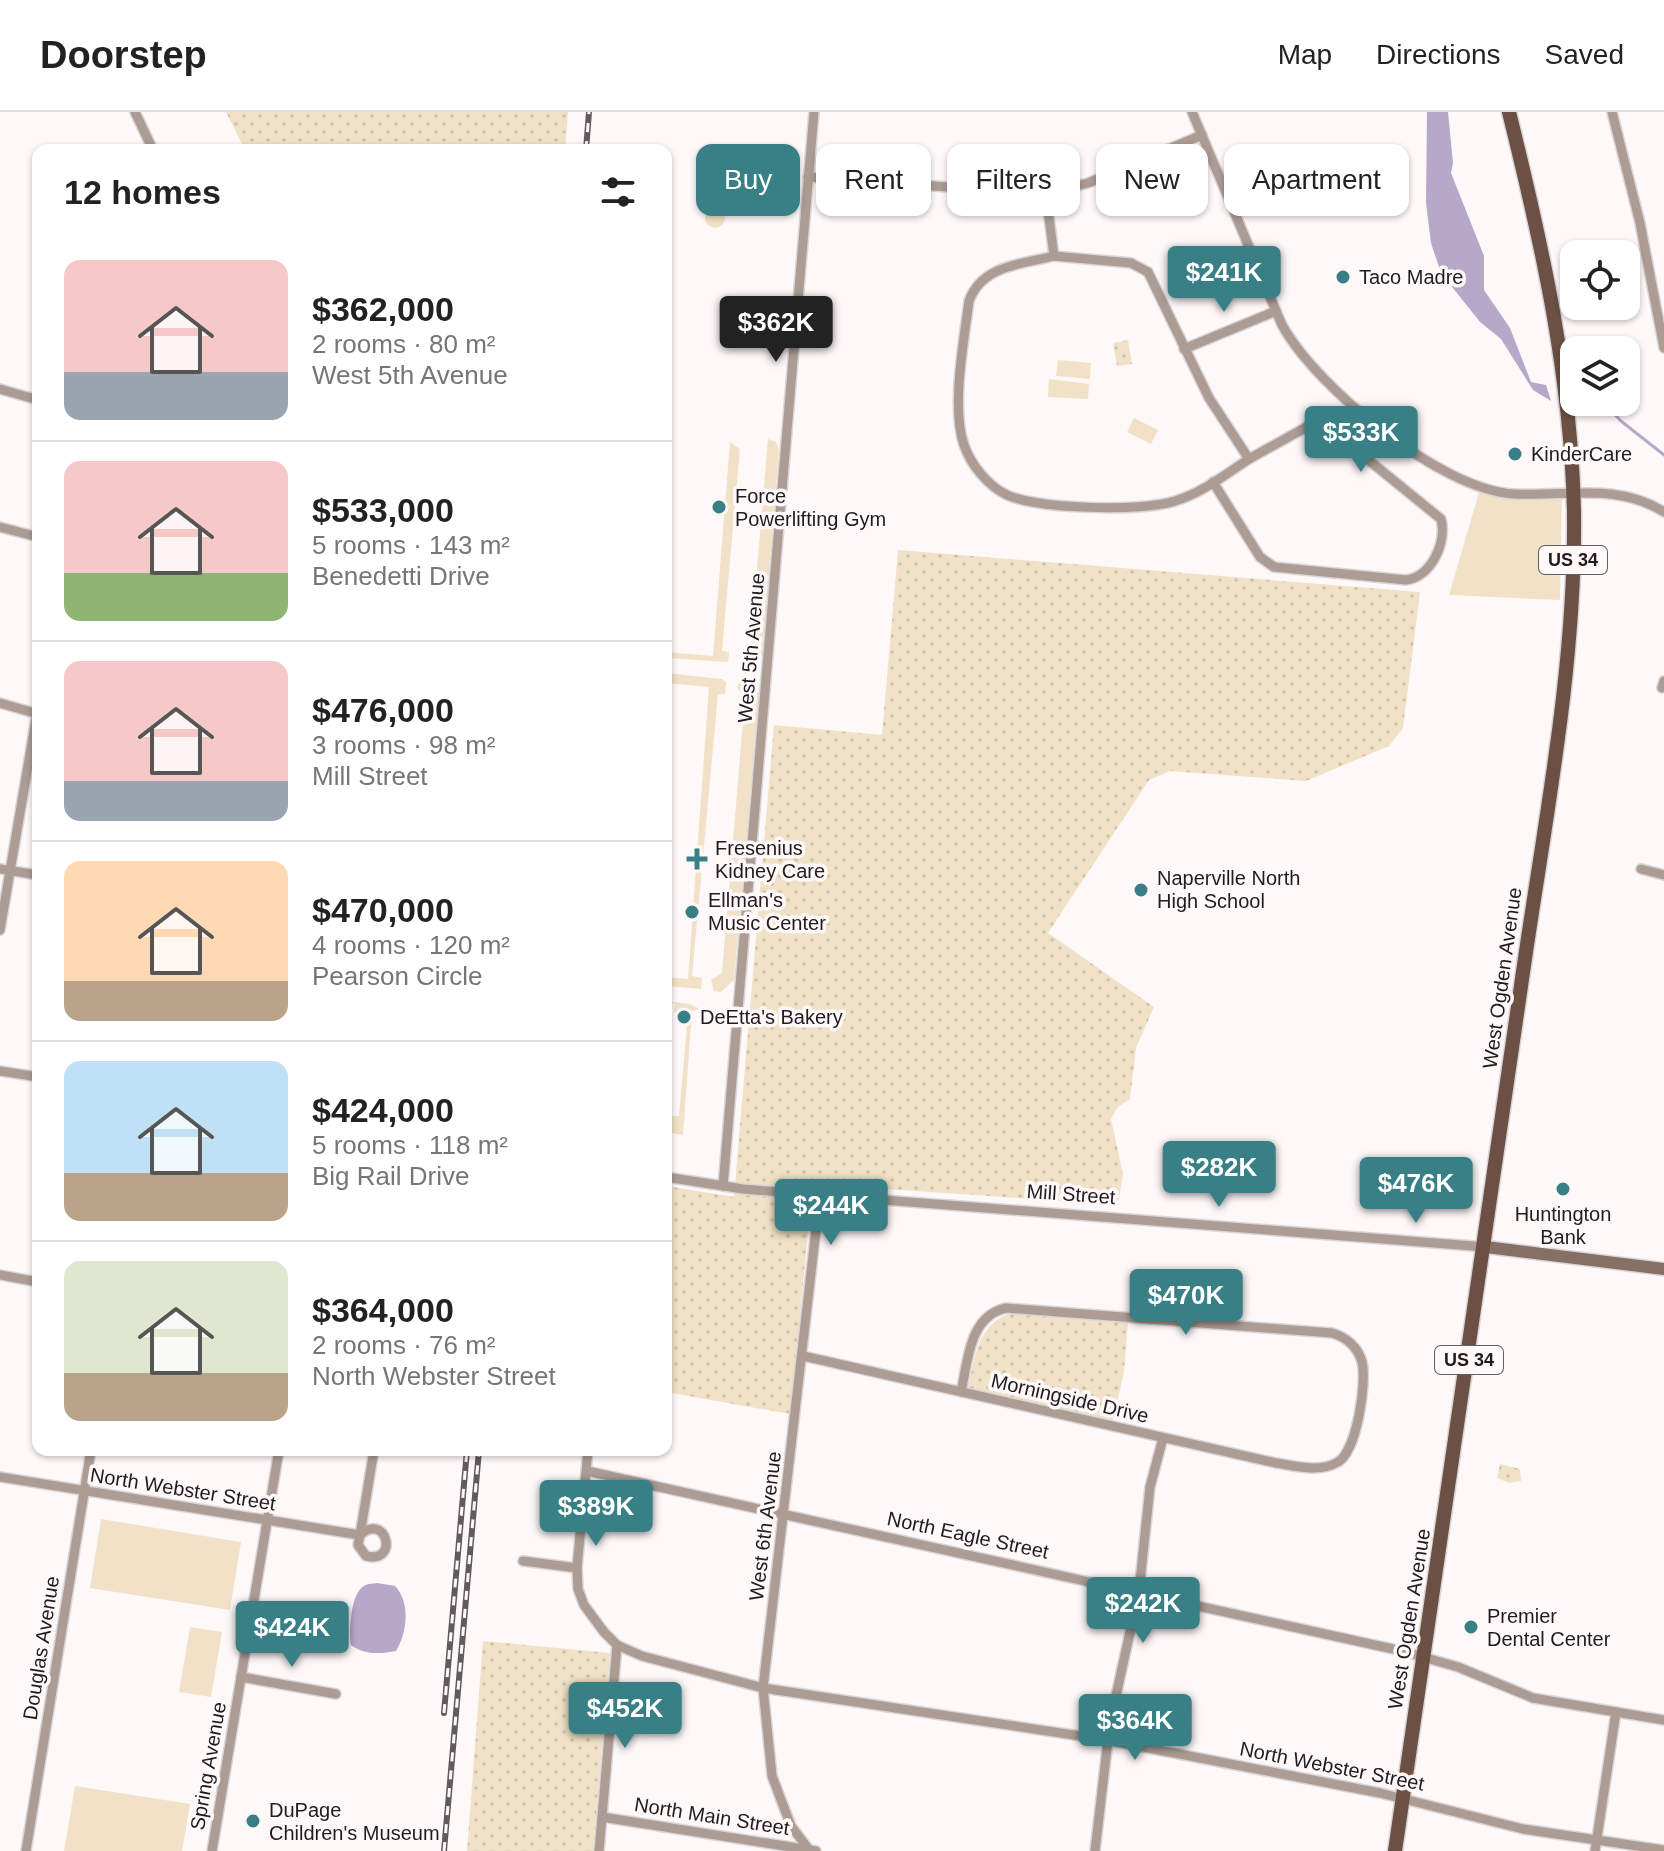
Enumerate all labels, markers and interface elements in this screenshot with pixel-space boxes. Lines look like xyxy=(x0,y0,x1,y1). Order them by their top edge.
text: Doorstep xyxy=(40,34,207,76)
text: Map xyxy=(1278,39,1332,70)
text: Directions xyxy=(1376,39,1501,70)
text: Saved xyxy=(1545,39,1624,70)
chip: Buy xyxy=(696,144,800,216)
chip: Rent xyxy=(816,144,931,216)
chip: Filters xyxy=(947,144,1080,216)
chip: New xyxy=(1096,144,1208,216)
chip: Apartment xyxy=(1224,144,1409,216)
icon: filters xyxy=(596,170,640,214)
text: 12 homes xyxy=(64,173,221,211)
map controls xyxy=(1560,240,1640,416)
button: locate xyxy=(1560,240,1640,320)
pin: $241K xyxy=(1168,246,1280,314)
text: $241K xyxy=(1186,257,1262,287)
place label: Taco Madre xyxy=(1359,266,1464,288)
marker: Taco Madre xyxy=(1334,268,1352,286)
text: $362,000 xyxy=(312,290,454,328)
icon: home xyxy=(128,292,224,388)
pin: $362K xyxy=(720,296,832,364)
text: $362K xyxy=(738,307,814,337)
text: 2 rooms · 80 m² xyxy=(312,329,496,359)
button: layers xyxy=(1560,336,1640,416)
text: West 5th Avenue xyxy=(312,360,508,390)
pin: $533K xyxy=(1305,406,1417,474)
text: $533K xyxy=(1323,417,1399,447)
place label: KinderCare xyxy=(1531,443,1632,465)
marker: KinderCare xyxy=(1506,445,1524,463)
place label: Force Powerlifting Gym xyxy=(735,485,886,530)
text: $533,000 xyxy=(312,491,454,529)
icon: home xyxy=(128,493,224,589)
marker: Force Powerlifting Gym xyxy=(710,498,728,516)
text: 5 rooms · 143 m² xyxy=(312,530,510,560)
road number: US 34 xyxy=(1539,546,1607,574)
text: Benedetti Drive xyxy=(312,561,490,591)
street label: West 5th Avenue xyxy=(733,572,769,724)
text: $476,000 xyxy=(312,691,454,729)
icon: home xyxy=(128,693,224,789)
text: 3 rooms · 98 m² xyxy=(312,730,496,760)
text: Mill Street xyxy=(312,761,428,791)
place label: Fresenius Kidney Care xyxy=(715,837,825,882)
marker: Fresenius Kidney Care xyxy=(686,848,708,870)
place label: Naperville North High School xyxy=(1157,867,1300,912)
marker: Naperville North High School xyxy=(1132,881,1150,899)
street label: West Ogden Avenue xyxy=(1478,886,1526,1070)
place label: Ellman's Music Center xyxy=(708,889,826,934)
text: $470,000 xyxy=(312,891,454,929)
icon: home xyxy=(128,893,224,989)
marker: Ellman's Music Center xyxy=(683,903,701,921)
text: 4 rooms · 120 m² xyxy=(312,930,510,960)
text: Pearson Circle xyxy=(312,961,483,991)
place label: DeEtta's Bakery xyxy=(700,1006,843,1028)
marker: DeEtta's Bakery xyxy=(675,1008,693,1026)
text: $424,000 xyxy=(312,1091,454,1129)
icon: home xyxy=(128,1093,224,1189)
text: 5 rooms · 118 m² xyxy=(312,1130,508,1160)
pin: $282K xyxy=(1163,1141,1275,1209)
text: $282K xyxy=(1181,1152,1257,1182)
pin: $476K xyxy=(1360,1157,1472,1225)
text: Big Rail Drive xyxy=(312,1161,470,1191)
text: $476K xyxy=(1378,1168,1454,1198)
pin: $244K xyxy=(775,1179,887,1247)
street label: Mill Street xyxy=(1026,1180,1117,1208)
marker: Huntington Bank xyxy=(1554,1180,1572,1198)
text: $244K xyxy=(793,1190,869,1220)
place label: Huntington Bank xyxy=(1515,1203,1611,1248)
pin: $470K xyxy=(1130,1269,1242,1337)
text: $470K xyxy=(1148,1280,1224,1310)
text: $364,000 xyxy=(312,1291,454,1329)
icon: home xyxy=(128,1293,224,1389)
text: 2 rooms · 76 m² xyxy=(312,1330,496,1360)
road number: US 34 xyxy=(1435,1346,1503,1374)
text: North Webster Street xyxy=(312,1361,556,1391)
street label: Morningside Drive xyxy=(989,1369,1151,1427)
street label: West 6th Avenue xyxy=(745,1450,785,1602)
street label: North Webster Street xyxy=(89,1463,278,1515)
pin: $389K xyxy=(540,1480,652,1548)
text: $389K xyxy=(558,1491,634,1521)
street label: North Eagle Street xyxy=(885,1507,1051,1563)
street label: West Ogden Avenue xyxy=(1384,1527,1434,1711)
street label: Douglas Avenue xyxy=(19,1575,63,1721)
pin: $242K xyxy=(1087,1577,1199,1645)
text: $242K xyxy=(1105,1588,1181,1618)
pin: $424K xyxy=(236,1601,348,1669)
place label: Premier Dental Center xyxy=(1487,1605,1611,1650)
text: $424K xyxy=(254,1612,330,1642)
marker: Premier Dental Center xyxy=(1462,1618,1480,1636)
pin: $452K xyxy=(569,1682,681,1750)
text: $452K xyxy=(587,1693,663,1723)
pin: $364K xyxy=(1079,1694,1191,1762)
street label: Spring Avenue xyxy=(186,1700,230,1832)
text: $364K xyxy=(1097,1705,1173,1735)
street label: North Webster Street xyxy=(1238,1737,1427,1795)
street label: North Main Street xyxy=(633,1793,792,1839)
place label: DuPage Children's Museum xyxy=(269,1799,440,1844)
marker: DuPage Children's Museum xyxy=(244,1812,262,1830)

